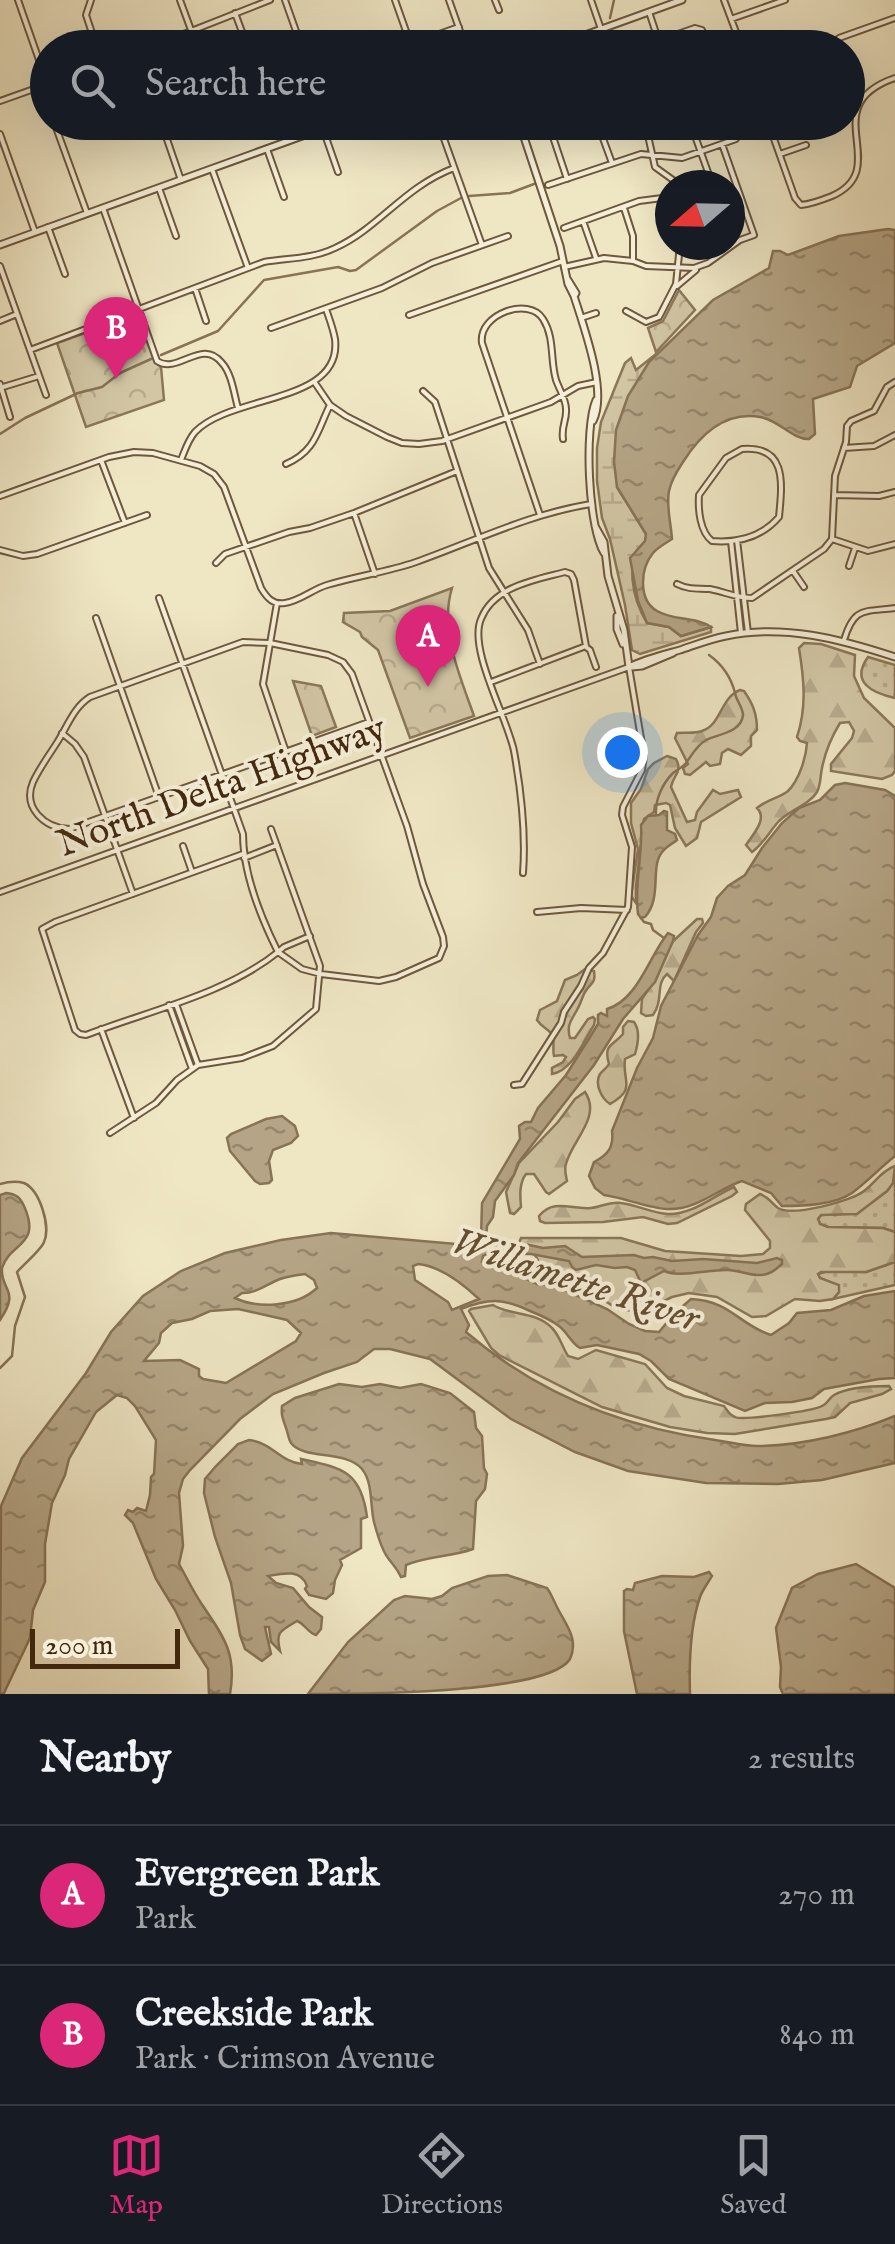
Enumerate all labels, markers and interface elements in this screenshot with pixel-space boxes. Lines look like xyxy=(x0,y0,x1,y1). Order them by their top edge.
search box xyxy=(30,30,865,140)
icon: search xyxy=(65,58,120,113)
text: Search here xyxy=(145,61,326,109)
north arrow xyxy=(655,170,745,260)
pin: B xyxy=(84,296,148,379)
pin: A xyxy=(396,604,460,687)
street label: North Delta Highway xyxy=(51,706,393,870)
your location xyxy=(597,727,648,778)
water label: Willamette River xyxy=(445,1217,708,1346)
scale bar xyxy=(30,1624,180,1668)
text: 200 m xyxy=(45,1629,113,1664)
text: Nearby xyxy=(40,1733,171,1786)
text: 2 results xyxy=(748,1739,855,1780)
text: Evergreen Park xyxy=(135,1851,379,1899)
text: A xyxy=(62,1875,83,1916)
text: 270 m xyxy=(778,1875,855,1916)
text: Park xyxy=(135,1899,196,1940)
text: Creekside Park xyxy=(135,1991,373,2039)
text: B xyxy=(62,2015,83,2056)
text: 840 m xyxy=(779,2015,855,2056)
text: Park · Crimson Avenue xyxy=(135,2039,435,2080)
tab: Map xyxy=(109,2128,164,2223)
tab: Directions xyxy=(381,2128,503,2223)
tab: Saved xyxy=(720,2128,786,2223)

